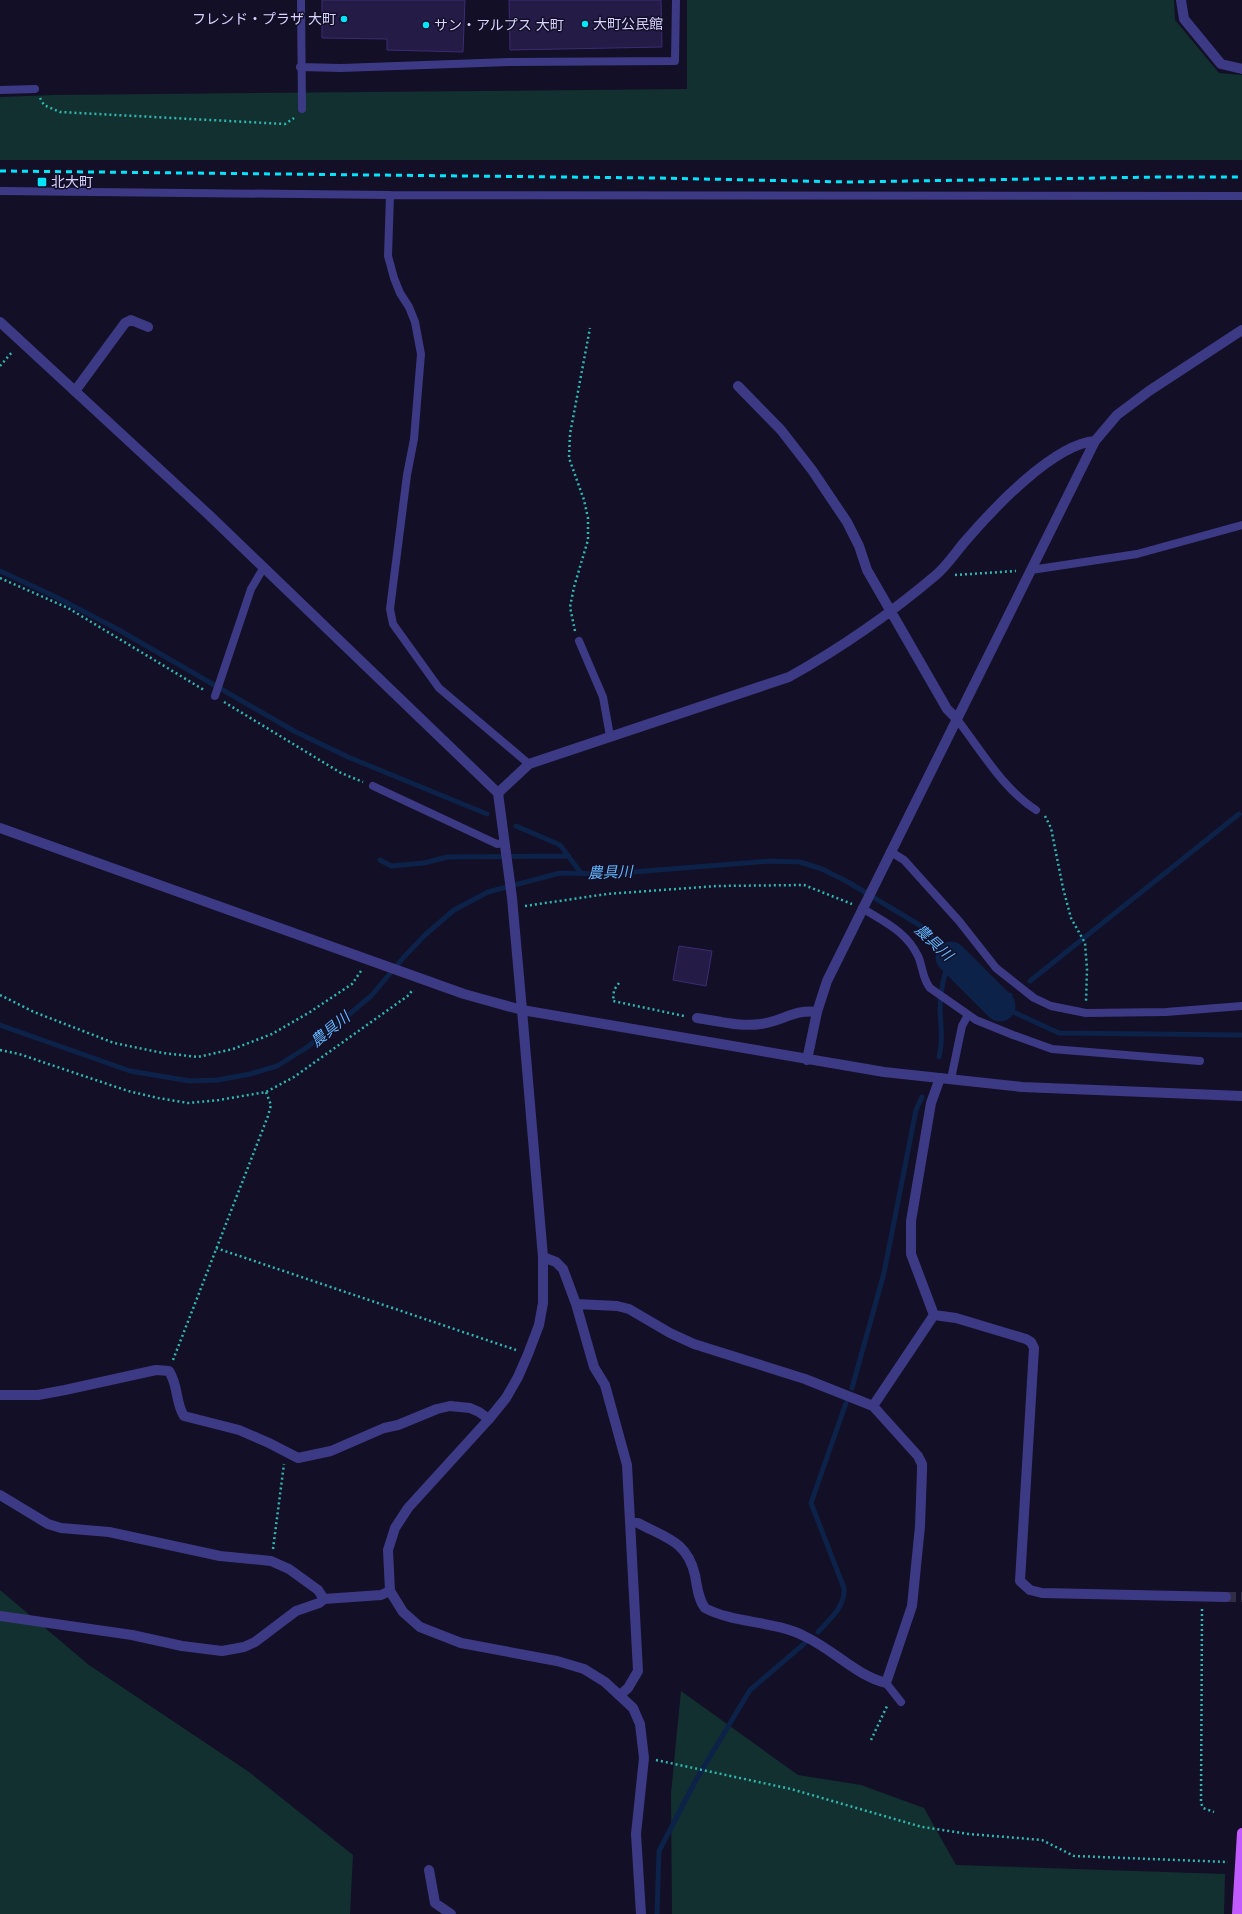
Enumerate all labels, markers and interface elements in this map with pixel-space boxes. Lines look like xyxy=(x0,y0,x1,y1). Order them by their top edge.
place label: フレンド・プラザ 大町 xyxy=(192,11,336,27)
marker: フレンド・プラザ 大町 xyxy=(339,14,349,24)
place label: 大町公民館 xyxy=(593,16,663,32)
place label: サン・アルプス 大町 xyxy=(434,17,564,33)
marker: 大町公民館 xyxy=(580,19,590,29)
marker: サン・アルプス 大町 xyxy=(421,20,431,30)
place label: 北大町 xyxy=(51,174,93,190)
marker: 北大町 xyxy=(36,176,48,188)
water label: 農具川 xyxy=(587,863,635,881)
water label: 農具川 xyxy=(912,920,958,965)
water label: 農具川 xyxy=(307,1007,354,1050)

